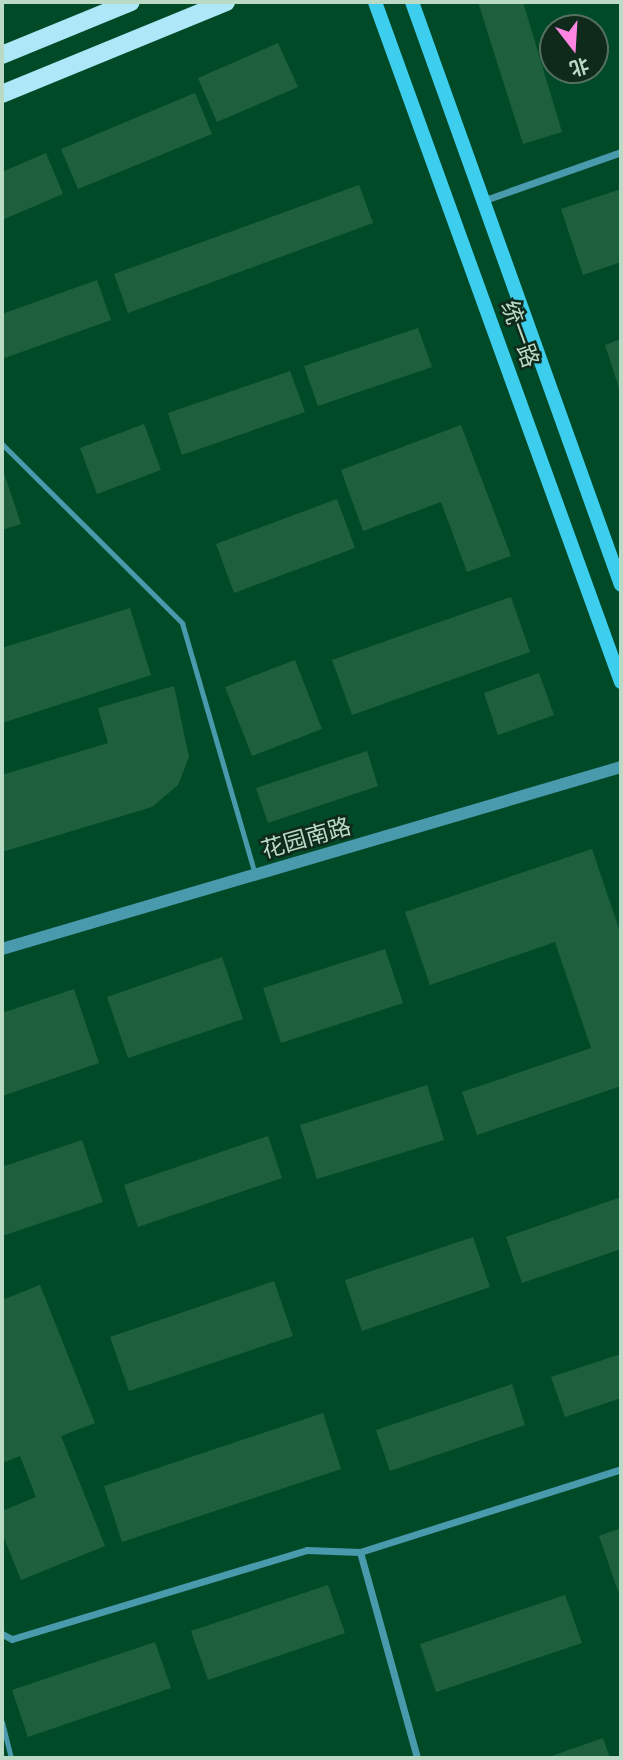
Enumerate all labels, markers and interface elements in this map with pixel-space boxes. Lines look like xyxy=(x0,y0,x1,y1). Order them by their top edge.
north arrow xyxy=(539,14,609,84)
text: 北 xyxy=(567,53,592,81)
street label: 统一路 xyxy=(495,297,545,371)
street label: 花园南路 xyxy=(258,812,354,864)

